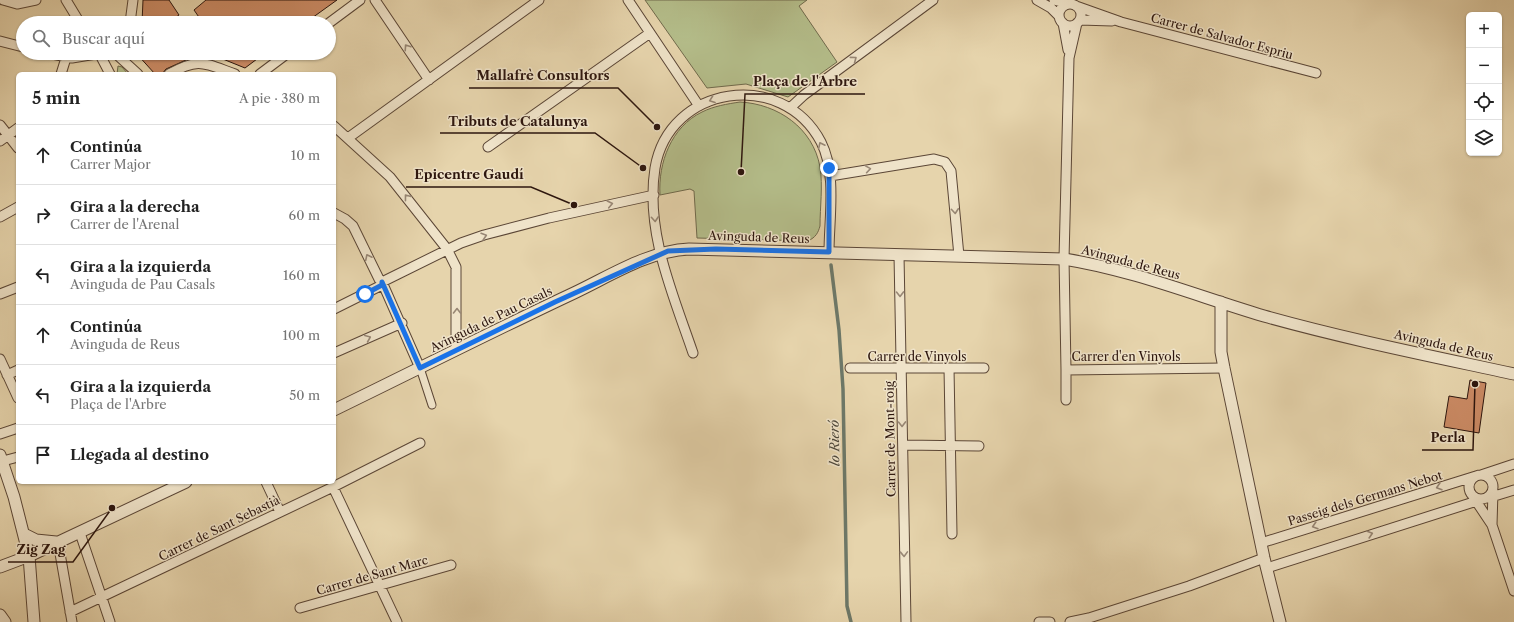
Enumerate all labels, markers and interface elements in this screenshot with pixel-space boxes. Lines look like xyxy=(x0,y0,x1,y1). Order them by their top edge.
street label: Carrer de Salvador Espriu xyxy=(1149,10,1295,62)
map controls xyxy=(1466,12,1502,156)
button: + xyxy=(1466,12,1502,48)
search box xyxy=(16,16,336,60)
icon: search xyxy=(30,27,52,49)
text: Buscar aquí xyxy=(62,29,145,48)
one-way arrow xyxy=(405,45,412,52)
button: − xyxy=(1466,48,1502,84)
one-way arrow xyxy=(850,56,857,63)
callout: Mallafrè Consultors xyxy=(469,63,618,88)
text: Mallafrè Consultors xyxy=(476,67,610,83)
callout: Plaça de l'Arbre xyxy=(745,69,865,94)
text: Plaça de l'Arbre xyxy=(753,73,857,89)
button: locate xyxy=(1466,84,1502,120)
text: 5 min xyxy=(32,88,80,108)
text: A pie · 380 m xyxy=(239,90,320,106)
one-way arrow xyxy=(709,95,716,104)
callout: Tributs de Catalunya xyxy=(440,108,595,133)
text: Tributs de Catalunya xyxy=(448,113,588,129)
button: layers xyxy=(1466,120,1502,156)
text: Continúa xyxy=(70,137,142,156)
one-way arrow xyxy=(819,142,826,149)
icon: ahead xyxy=(32,144,54,166)
text: 10 m xyxy=(291,147,320,163)
text: Carrer Major xyxy=(70,156,151,172)
route end xyxy=(820,159,838,177)
callout: Epicentre Gaudí xyxy=(406,162,531,187)
one-way arrow xyxy=(865,165,871,174)
text: Epicentre Gaudí xyxy=(414,166,524,182)
one-way arrow xyxy=(404,194,411,201)
text: Gira a la derecha xyxy=(70,197,200,216)
one-way arrow xyxy=(607,201,613,209)
icon: right xyxy=(32,204,54,226)
text: 60 m xyxy=(289,207,320,223)
one-way arrow xyxy=(950,208,959,214)
text: Carrer de l'Arenal xyxy=(70,216,179,232)
one-way arrow xyxy=(651,216,660,222)
street label: Avinguda de Reus xyxy=(707,228,810,246)
one-way arrow xyxy=(480,232,487,241)
street label: Avinguda de Reus xyxy=(1079,241,1182,282)
one-way arrow xyxy=(365,254,373,262)
text: Gira a la izquierda xyxy=(70,257,211,276)
icon: left xyxy=(32,264,54,286)
text: 160 m xyxy=(283,267,320,283)
text: Avinguda de Pau Casals xyxy=(70,276,215,292)
street label: Avinguda de Pau Casals xyxy=(427,283,555,356)
route start xyxy=(356,285,374,303)
one-way arrow xyxy=(896,291,904,297)
one-way arrow xyxy=(453,308,461,314)
text: Continúa xyxy=(70,317,142,336)
icon: ahead xyxy=(32,324,54,346)
street label: Avinguda de Reus xyxy=(1392,326,1495,364)
text: 100 m xyxy=(282,327,320,343)
one-way arrow xyxy=(363,335,371,343)
text: Avinguda de Reus xyxy=(70,336,180,352)
street label: Carrer de Vinyols xyxy=(867,349,967,364)
street label: Carrer d'en Vinyols xyxy=(1072,349,1180,364)
text: Gira a la izquierda xyxy=(70,377,211,396)
street label: Carrer de Mont-roig xyxy=(881,380,899,497)
icon: left xyxy=(32,384,54,406)
text: 50 m xyxy=(289,387,320,403)
text: Plaça de l'Arbre xyxy=(70,396,167,412)
water label: lo Rieró xyxy=(826,419,842,466)
one-way arrow xyxy=(898,421,906,427)
callout: Perla xyxy=(1422,425,1473,450)
text: Perla xyxy=(1431,429,1466,445)
icon: arrive xyxy=(32,444,54,466)
text: Llegada al destino xyxy=(70,445,209,464)
street label: Passeig dels Germans Nebot xyxy=(1286,467,1445,529)
one-way arrow xyxy=(1435,483,1442,491)
street label: Carrer de Sant Sebastià xyxy=(156,492,283,564)
one-way arrow xyxy=(1311,521,1318,530)
one-way arrow xyxy=(1367,530,1374,539)
callout: Zig Zag xyxy=(8,537,73,562)
text: Zig Zag xyxy=(16,541,66,557)
one-way arrow xyxy=(900,551,909,557)
street label: Carrer de Sant Marc xyxy=(314,552,430,598)

